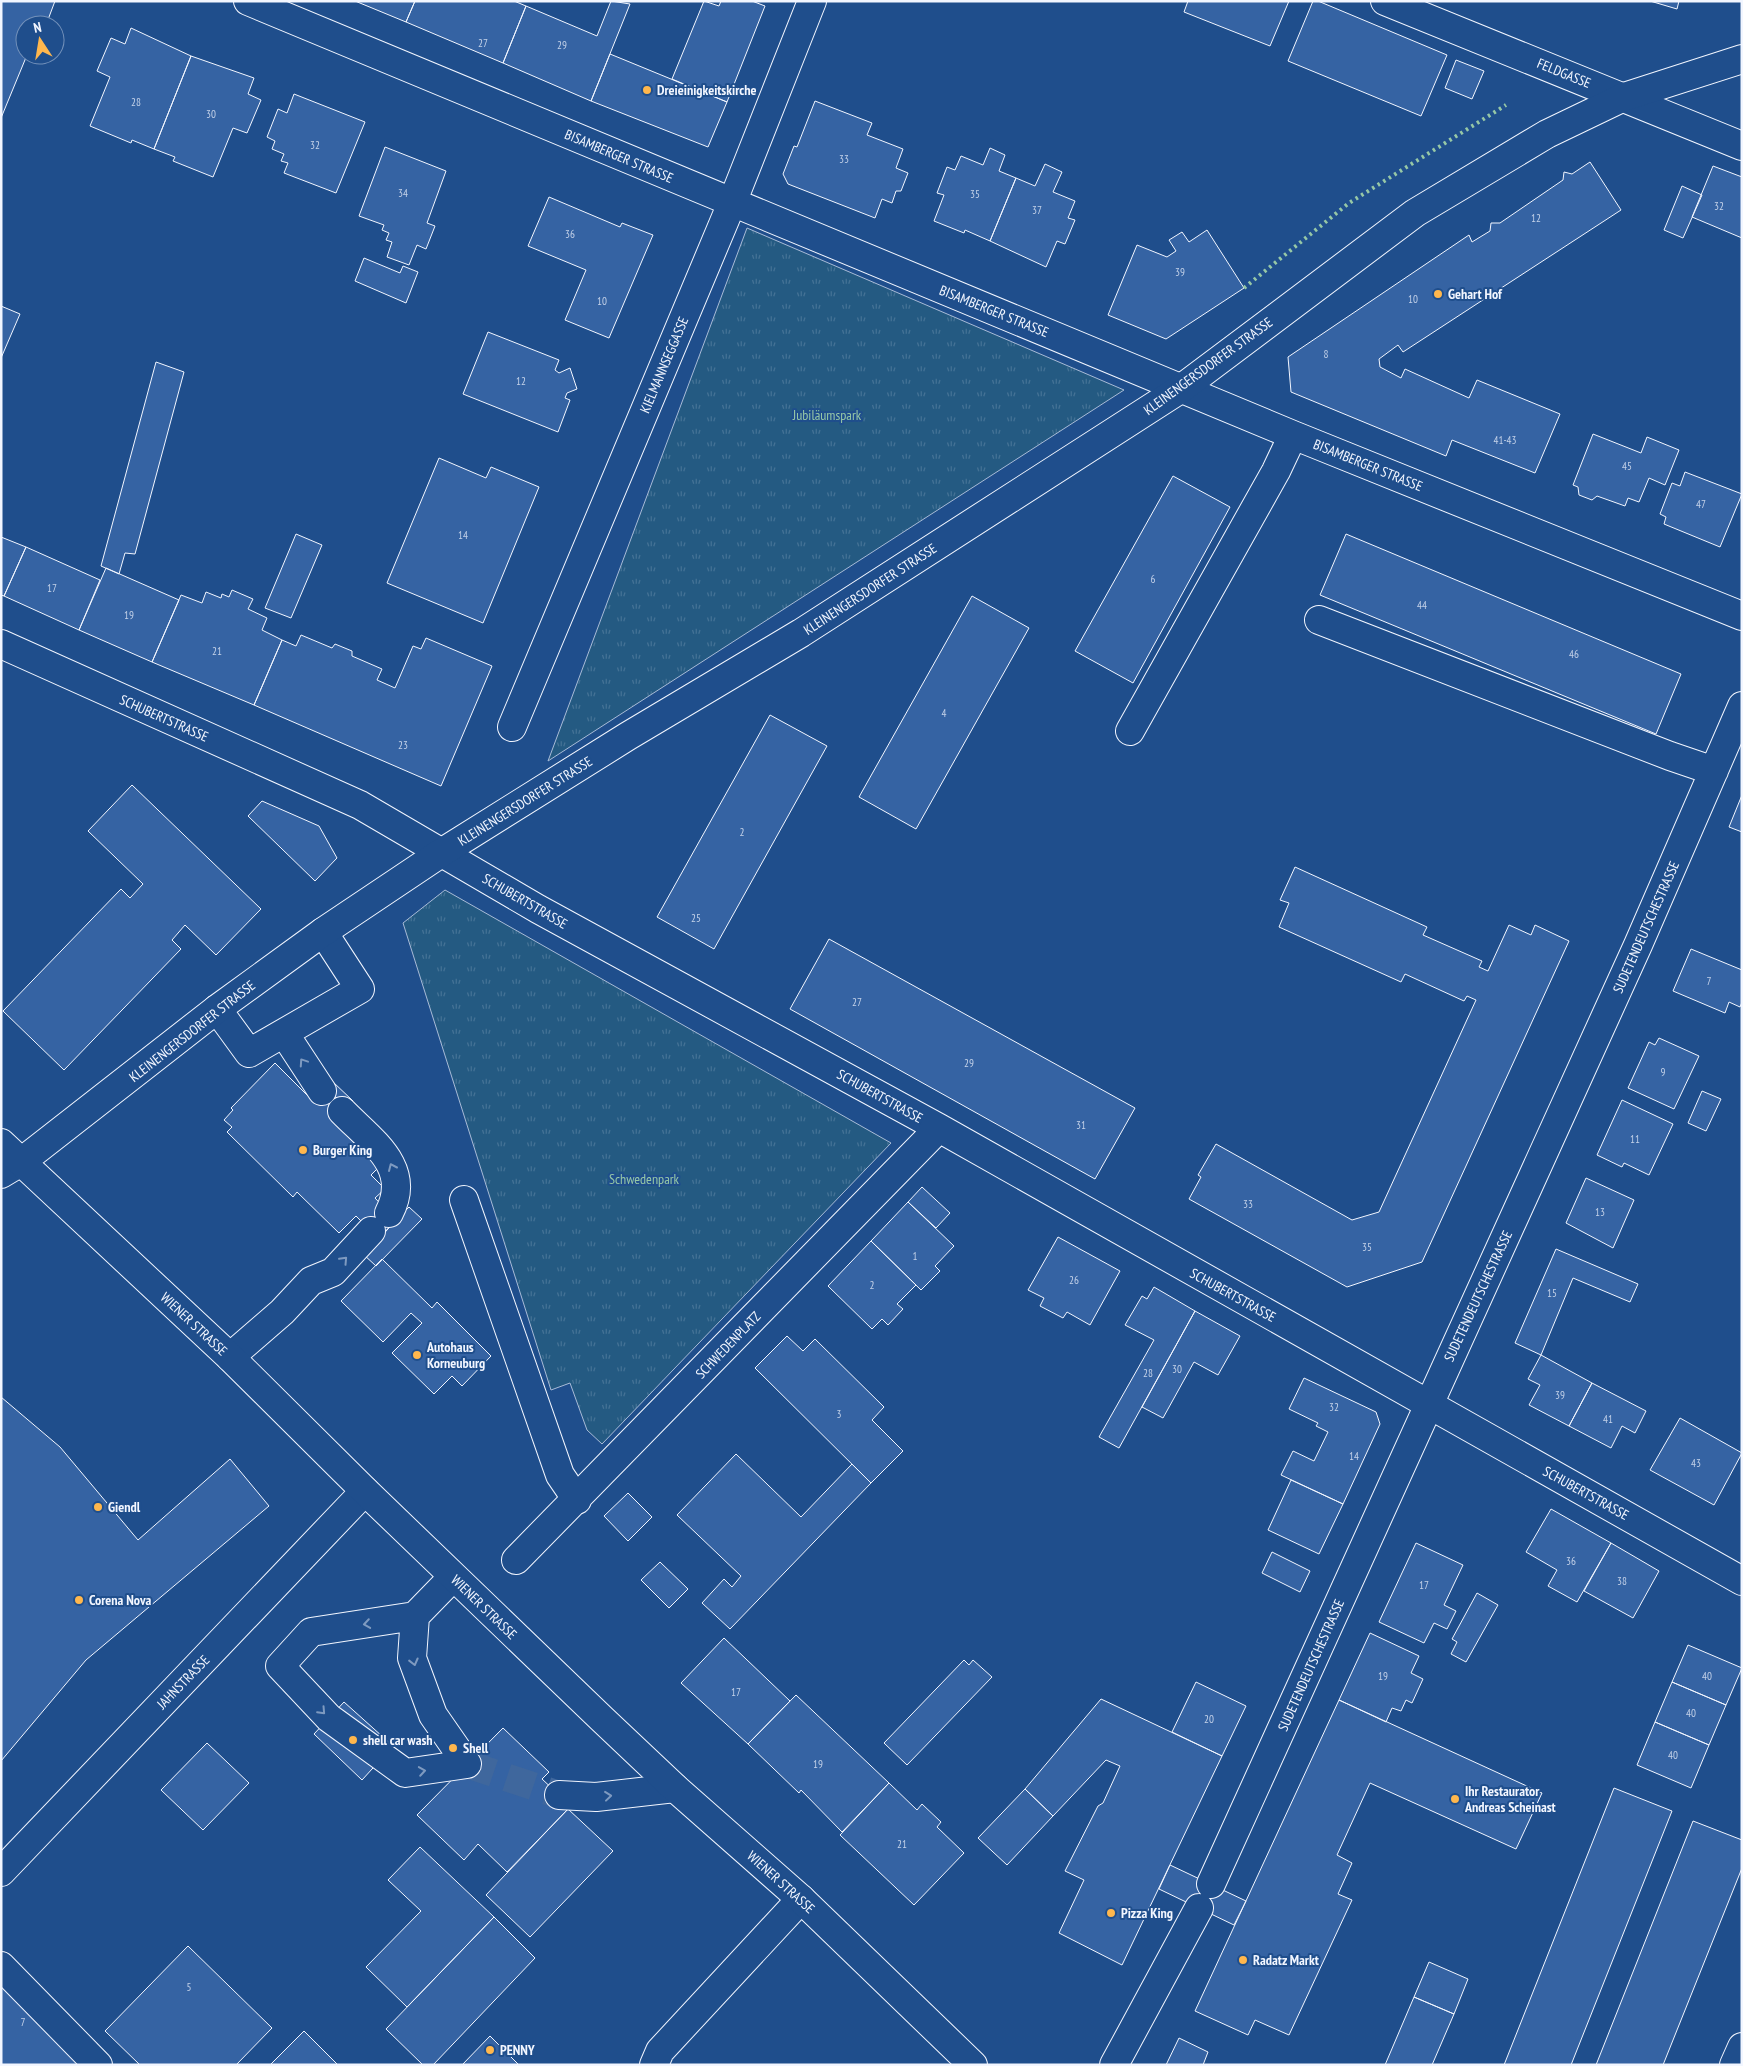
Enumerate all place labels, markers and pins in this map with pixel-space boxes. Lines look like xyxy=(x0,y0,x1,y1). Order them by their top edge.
place label: Dreieinigkeitskirche xyxy=(657,81,756,99)
marker: Dreieinigkeitskirche xyxy=(641,84,653,96)
place label: Gehart Hof xyxy=(1448,285,1503,303)
marker: Gehart Hof xyxy=(1432,288,1444,300)
place label: Burger King xyxy=(313,1141,372,1159)
marker: Burger King xyxy=(297,1144,309,1156)
place label: Autohaus Korneuburg xyxy=(426,1338,485,1372)
marker: Autohaus Korneuburg xyxy=(411,1349,423,1361)
place label: Giendl xyxy=(108,1498,141,1516)
marker: Giendl xyxy=(92,1501,104,1513)
place label: Corena Nova xyxy=(89,1591,151,1609)
marker: Corena Nova xyxy=(73,1594,85,1606)
place label: shell car wash xyxy=(363,1731,433,1749)
marker: shell car wash xyxy=(347,1734,359,1746)
place label: Shell xyxy=(463,1739,489,1757)
marker: Shell xyxy=(447,1742,459,1754)
place label: Ihr Restaurator Andreas Scheinast xyxy=(1464,1782,1556,1816)
marker: Ihr Restaurator Andreas Scheinast xyxy=(1449,1793,1461,1805)
place label: Pizza King xyxy=(1121,1904,1173,1922)
marker: Pizza King xyxy=(1105,1907,1117,1919)
place label: Radatz Markt xyxy=(1253,1951,1319,1969)
marker: Radatz Markt xyxy=(1237,1954,1249,1966)
place label: PENNY xyxy=(500,2041,535,2059)
marker: PENNY xyxy=(484,2044,496,2056)

